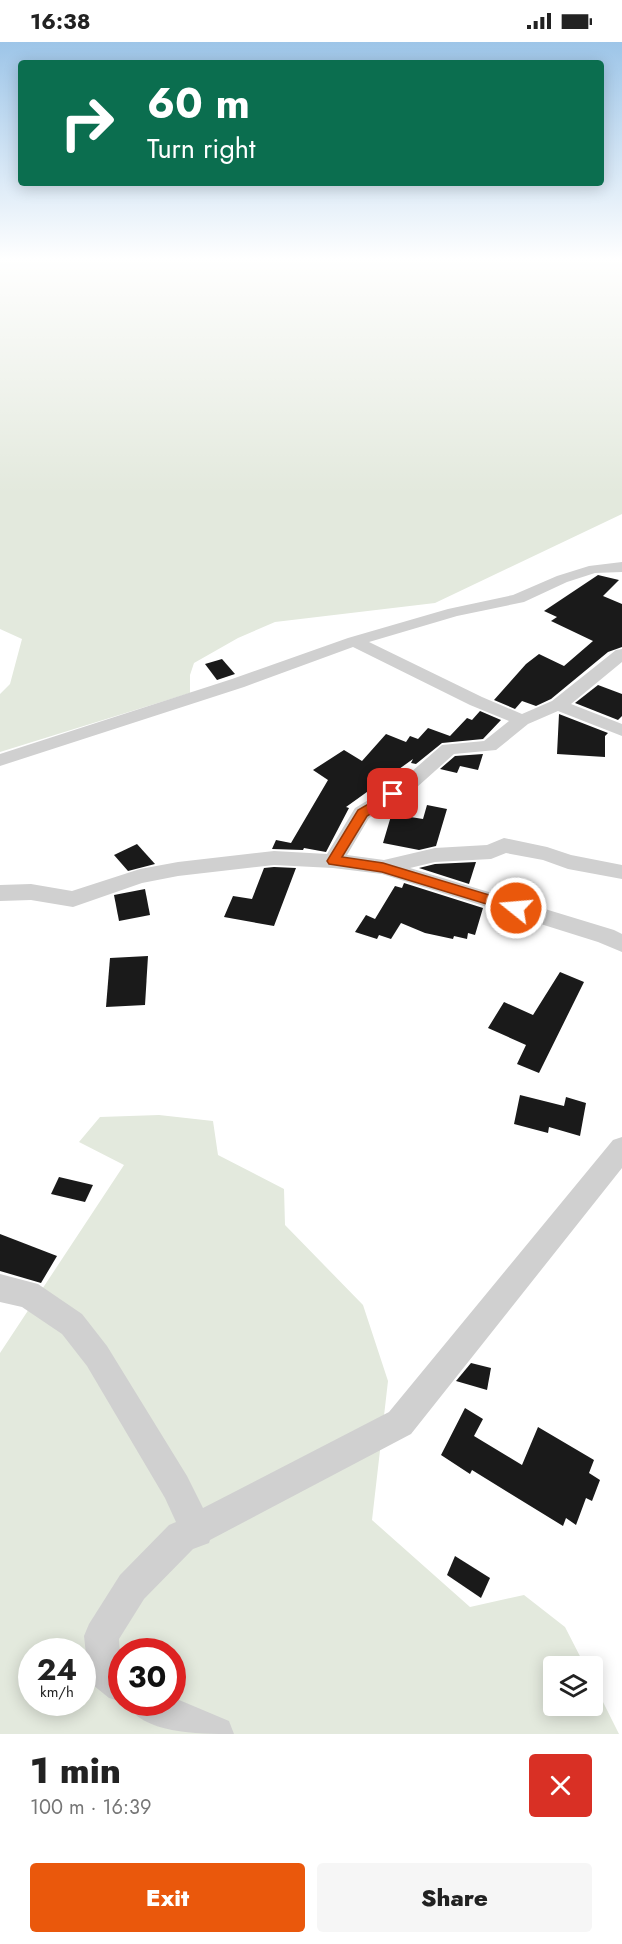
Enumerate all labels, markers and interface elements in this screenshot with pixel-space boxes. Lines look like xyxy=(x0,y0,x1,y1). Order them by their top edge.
text: 16:38 xyxy=(30,5,90,37)
text: 60 m xyxy=(147,73,250,134)
icon: right xyxy=(48,84,126,162)
text: Turn right xyxy=(147,129,255,168)
pin xyxy=(367,768,418,819)
icon: arrive xyxy=(376,777,409,810)
position arrow xyxy=(484,876,548,940)
speed limit sign: 30 xyxy=(108,1638,186,1716)
text: 24 xyxy=(37,1648,77,1691)
map controls xyxy=(543,1656,603,1716)
button: layers xyxy=(543,1656,603,1716)
text: km/h xyxy=(40,1681,74,1703)
text: 1 min xyxy=(30,1744,121,1796)
button: close xyxy=(529,1754,592,1817)
text: 100 m · 16:39 xyxy=(30,1793,152,1822)
button: Exit xyxy=(30,1863,305,1932)
button: Share xyxy=(317,1863,592,1932)

